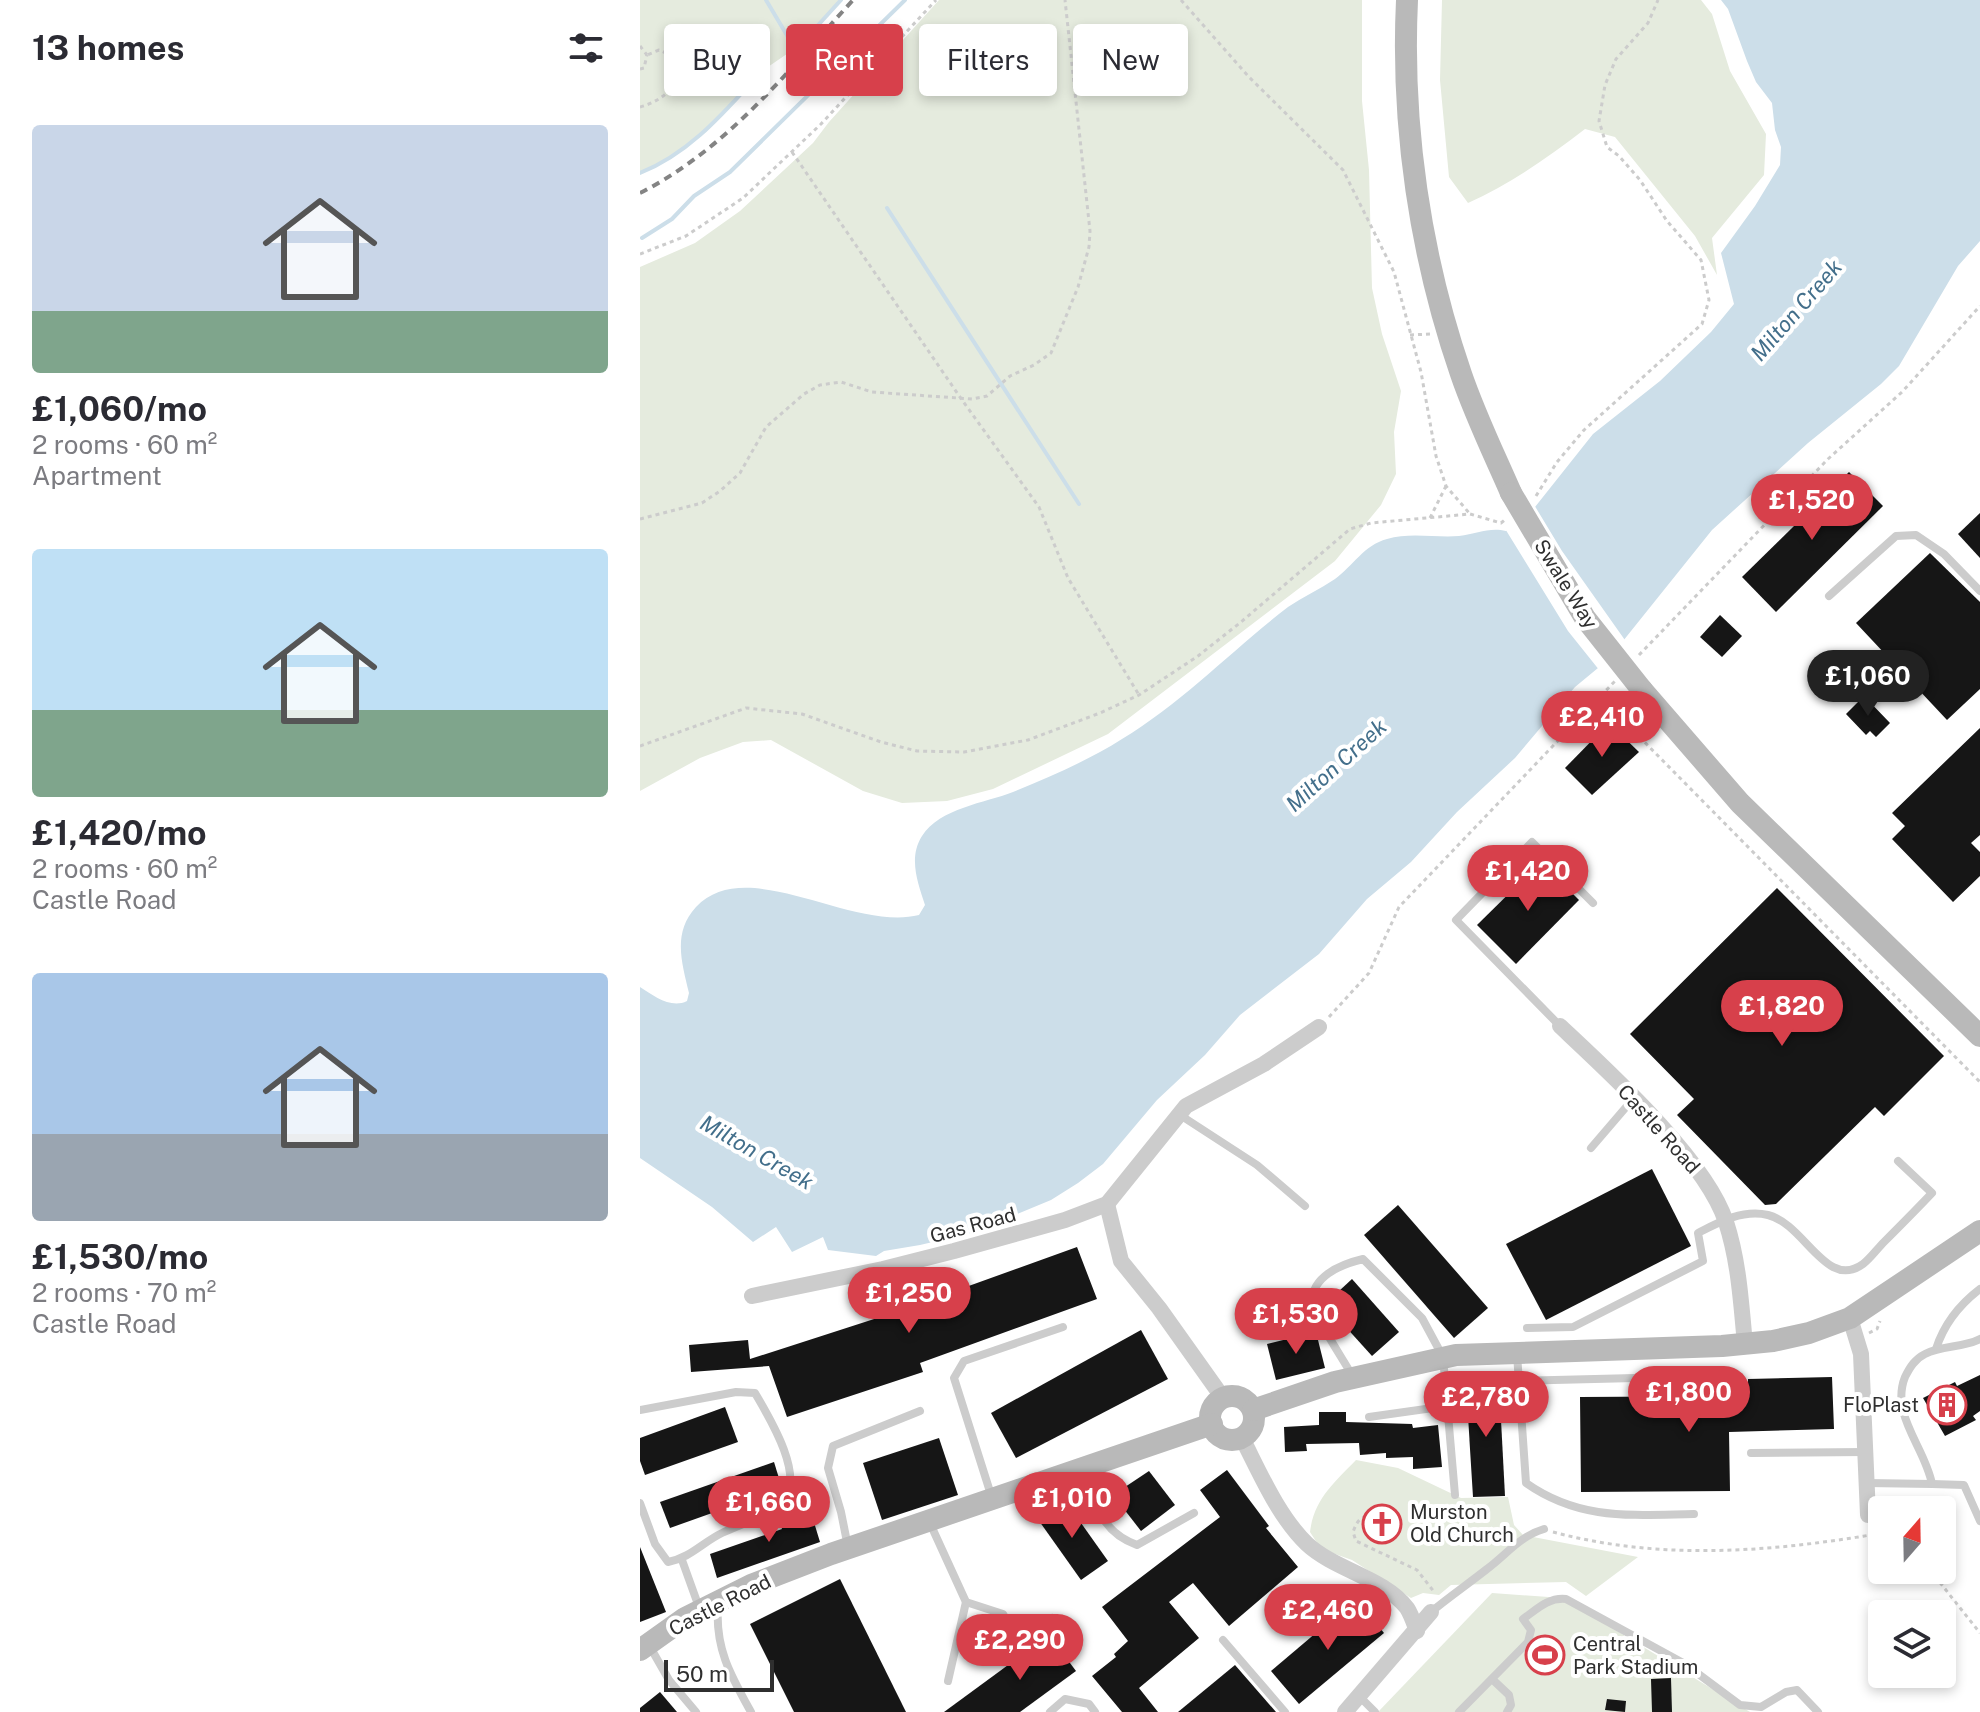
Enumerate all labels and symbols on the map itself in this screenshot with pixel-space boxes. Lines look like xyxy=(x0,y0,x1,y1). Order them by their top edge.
water label: Milton Creek xyxy=(1745,254,1847,366)
pin: £1,520 xyxy=(1747,474,1877,542)
street label: Swale Way xyxy=(1529,535,1603,633)
pin: £1,060 xyxy=(1803,650,1933,718)
pin: £2,410 xyxy=(1537,691,1667,759)
water label: Milton Creek xyxy=(1280,713,1392,817)
pin: £1,420 xyxy=(1463,845,1593,913)
pin: £1,820 xyxy=(1717,980,1847,1048)
street label: Castle Road xyxy=(1613,1080,1705,1178)
water label: Milton Creek xyxy=(696,1109,818,1195)
street label: Gas Road xyxy=(927,1202,1019,1248)
pin: £1,250 xyxy=(844,1267,974,1335)
pin: £1,530 xyxy=(1231,1288,1361,1356)
pin: £1,800 xyxy=(1624,1366,1754,1434)
pin: £2,780 xyxy=(1421,1371,1551,1439)
building icon: FloPlast xyxy=(1926,1384,1968,1426)
place label: FloPlast xyxy=(1843,1393,1919,1417)
pin: £1,010 xyxy=(1007,1472,1137,1540)
pin: £1,660 xyxy=(704,1476,834,1544)
north arrow xyxy=(1868,1496,1956,1584)
place label: Murston Old Church xyxy=(1410,1500,1514,1547)
church icon: Murston Old Church xyxy=(1361,1503,1403,1545)
street label: Castle Road xyxy=(665,1569,775,1641)
pin: £2,460 xyxy=(1263,1584,1393,1652)
pin: £2,290 xyxy=(955,1614,1085,1682)
place label: Central Park Stadium xyxy=(1573,1632,1698,1679)
sports icon: Central Park Stadium xyxy=(1524,1634,1566,1676)
scale bar xyxy=(664,1656,774,1692)

